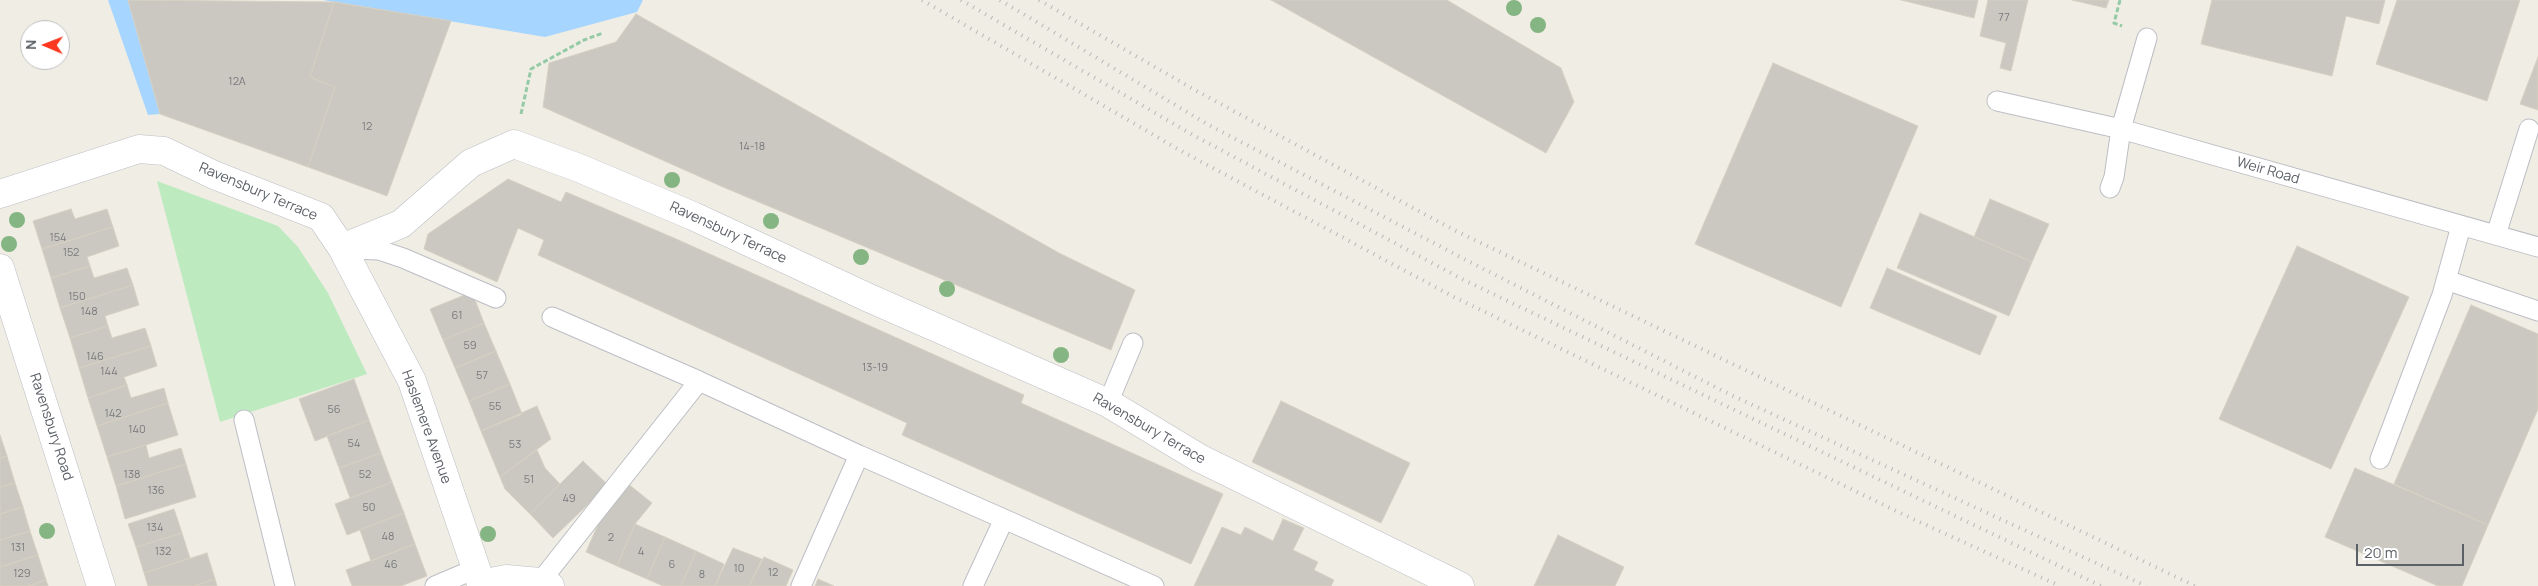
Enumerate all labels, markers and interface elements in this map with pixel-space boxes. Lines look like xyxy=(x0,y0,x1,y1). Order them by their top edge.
house number: 77 xyxy=(1998,11,2010,25)
north arrow xyxy=(20,20,70,70)
text: N xyxy=(21,40,40,50)
house number: 12A xyxy=(228,75,246,89)
house number: 12 xyxy=(362,120,372,134)
house number: 14-18 xyxy=(739,140,765,154)
street label: Weir Road xyxy=(2235,154,2301,188)
street label: Ravensbury Terrace xyxy=(196,159,320,225)
street label: Ravensbury Terrace xyxy=(667,198,789,268)
house number: 154 xyxy=(49,231,67,245)
house number: 152 xyxy=(63,246,79,260)
house number: 150 xyxy=(68,290,86,304)
house number: 148 xyxy=(80,305,98,319)
house number: 61 xyxy=(452,309,462,323)
house number: 59 xyxy=(463,339,477,353)
house number: 146 xyxy=(86,350,104,364)
house number: 13-19 xyxy=(862,361,888,375)
house number: 144 xyxy=(100,365,118,379)
street label: Haslemere Avenue xyxy=(398,368,454,486)
house number: 57 xyxy=(476,369,488,383)
street label: Ravensbury Road xyxy=(26,371,76,483)
street label: Ravensbury Terrace xyxy=(1090,390,1208,468)
house number: 55 xyxy=(489,400,501,414)
house number: 56 xyxy=(327,403,341,417)
house number: 142 xyxy=(104,407,122,421)
house number: 140 xyxy=(128,423,146,437)
house number: 54 xyxy=(348,437,360,451)
house number: 53 xyxy=(509,438,521,452)
house number: 138 xyxy=(124,468,140,482)
house number: 52 xyxy=(359,468,371,482)
house number: 51 xyxy=(524,473,534,487)
house number: 136 xyxy=(147,484,165,498)
house number: 49 xyxy=(562,492,576,506)
house number: 50 xyxy=(362,501,376,515)
house number: 134 xyxy=(147,521,163,535)
house number: 48 xyxy=(382,530,394,544)
house number: 2 xyxy=(608,531,614,545)
scale bar xyxy=(2358,534,2466,566)
house number: 131 xyxy=(11,541,25,555)
text: 20 m xyxy=(2364,542,2397,563)
house number: 132 xyxy=(155,545,171,559)
house number: 4 xyxy=(638,545,644,559)
house number: 46 xyxy=(384,558,398,572)
house number: 6 xyxy=(669,558,675,572)
house number: 10 xyxy=(734,562,744,576)
house number: 12 xyxy=(768,566,778,580)
house number: 129 xyxy=(13,567,31,581)
house number: 8 xyxy=(699,568,705,582)

